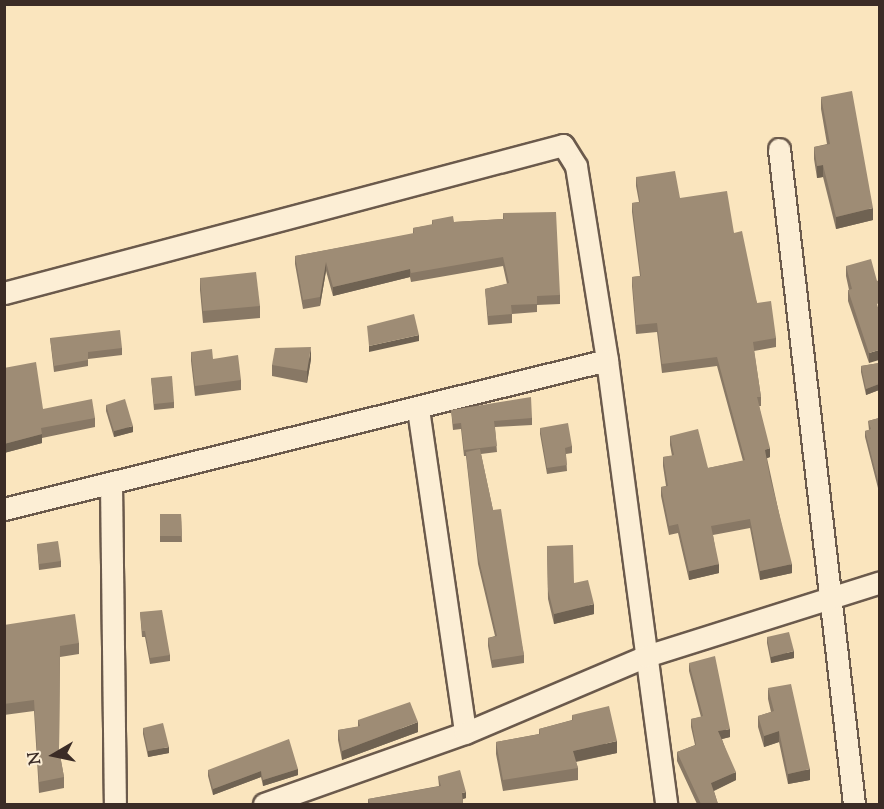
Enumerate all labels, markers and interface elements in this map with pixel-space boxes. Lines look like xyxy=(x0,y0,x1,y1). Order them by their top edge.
north arrow xyxy=(24,725,84,785)
text: N xyxy=(23,750,48,766)

